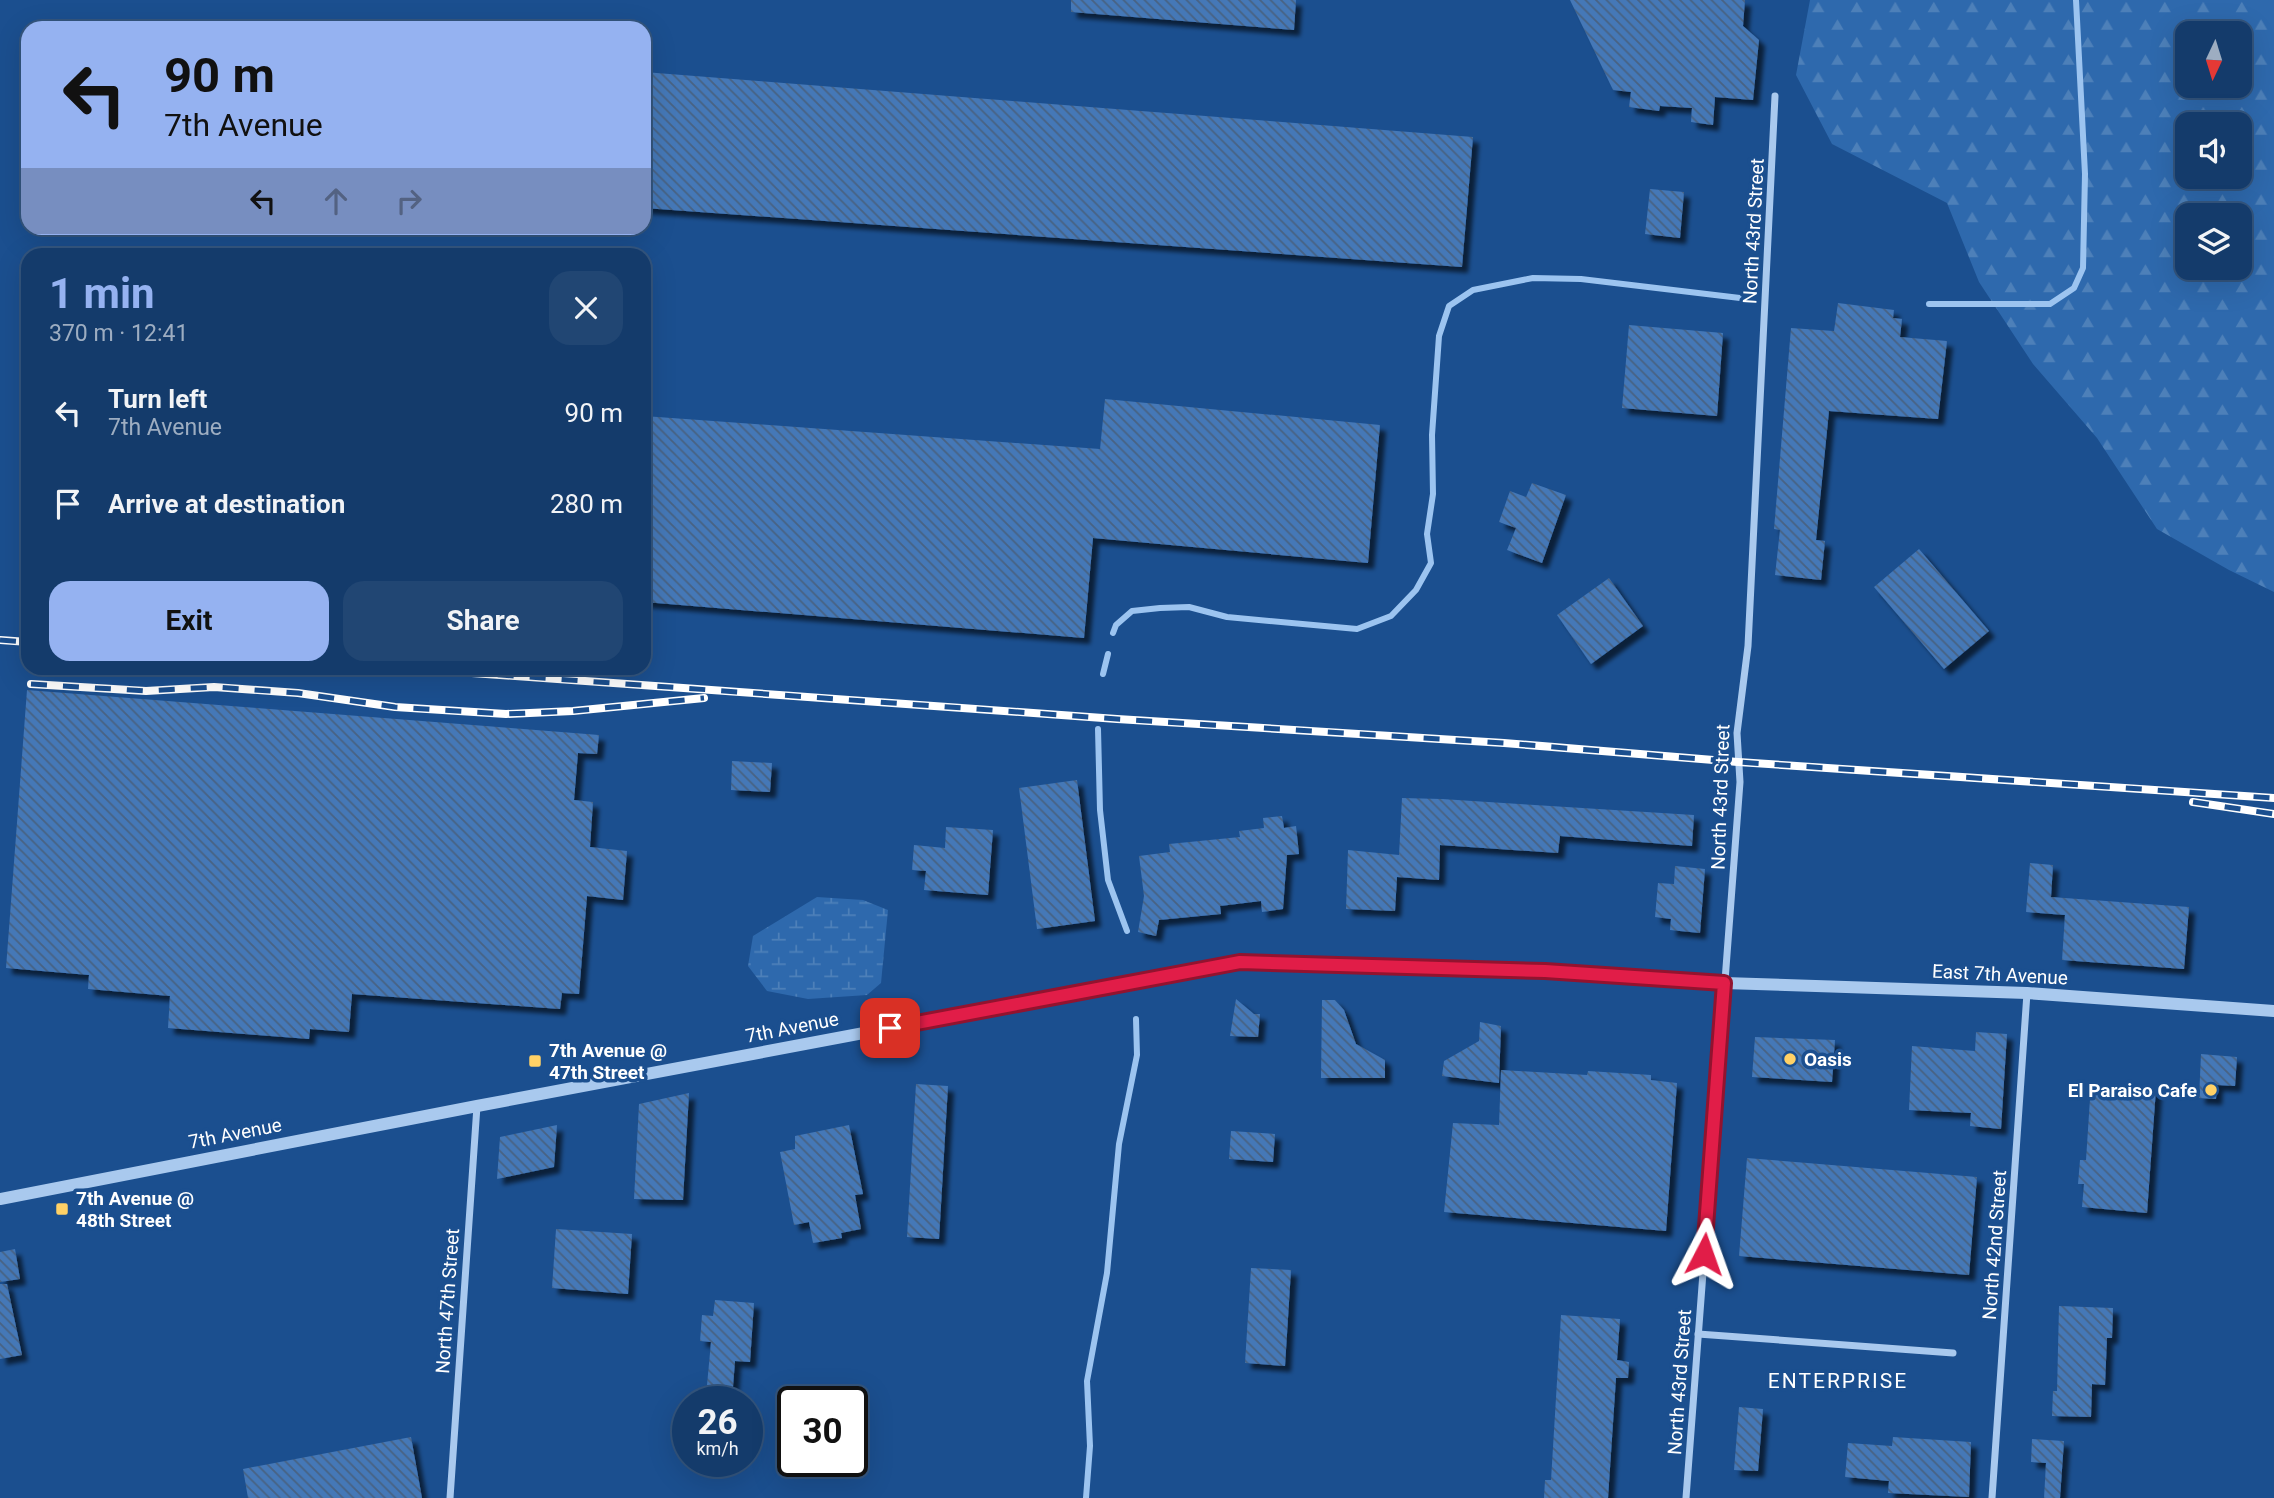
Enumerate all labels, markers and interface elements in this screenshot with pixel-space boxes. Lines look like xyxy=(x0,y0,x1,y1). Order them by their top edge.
north arrow xyxy=(2175,21,2252,98)
map controls xyxy=(2175,21,2252,280)
text: 90 m xyxy=(164,47,275,104)
icon: left xyxy=(49,49,140,140)
text: 7th Avenue xyxy=(164,106,323,144)
button: sound xyxy=(2175,112,2252,189)
street label: North 43rd Street xyxy=(1738,158,1769,304)
icon: left xyxy=(244,182,282,220)
icon: ahead xyxy=(317,182,355,220)
icon: right xyxy=(390,182,428,220)
button: layers xyxy=(2175,203,2252,280)
text: 1 min xyxy=(49,269,155,318)
button: close xyxy=(549,271,623,345)
text: 370 m · 12:41 xyxy=(49,320,188,347)
text: Turn left xyxy=(108,384,207,414)
icon: left xyxy=(49,394,87,432)
text: 90 m xyxy=(565,398,623,428)
text: 7th Avenue xyxy=(108,414,222,441)
icon: arrive xyxy=(49,485,87,523)
text: Arrive at destination xyxy=(108,489,345,519)
text: 280 m xyxy=(550,489,623,519)
button: Exit xyxy=(49,581,329,661)
button: Share xyxy=(343,581,623,661)
street label: North 43rd Street xyxy=(1706,724,1735,870)
street label: East 7th Avenue xyxy=(1931,959,2069,990)
pin xyxy=(860,998,920,1058)
street label: 7th Avenue xyxy=(744,1007,841,1048)
icon: arrive xyxy=(871,1009,909,1047)
place label: 7th Avenue @ 47th Street xyxy=(549,1039,667,1084)
place label: Oasis xyxy=(1804,1048,1852,1071)
marker: Oasis xyxy=(1782,1051,1798,1067)
marker: 7th Avenue @ 47th Street xyxy=(527,1053,543,1069)
place label: El Paraiso Cafe xyxy=(2068,1079,2197,1102)
marker: El Paraiso Cafe xyxy=(2203,1082,2219,1098)
street label: 7th Avenue xyxy=(187,1113,284,1154)
street label: North 42nd Street xyxy=(1978,1169,2011,1321)
place label: 7th Avenue @ 48th Street xyxy=(76,1187,194,1232)
marker: 7th Avenue @ 48th Street xyxy=(54,1201,70,1217)
position arrow xyxy=(1667,1217,1741,1291)
street label: North 47th Street xyxy=(431,1228,464,1374)
street label: North 43rd Street xyxy=(1663,1308,1696,1456)
district label: ENTERPRISE xyxy=(1768,1369,1908,1393)
speed limit sign: 30 xyxy=(777,1386,868,1477)
text: 26 xyxy=(697,1402,738,1443)
text: km/h xyxy=(696,1438,739,1459)

